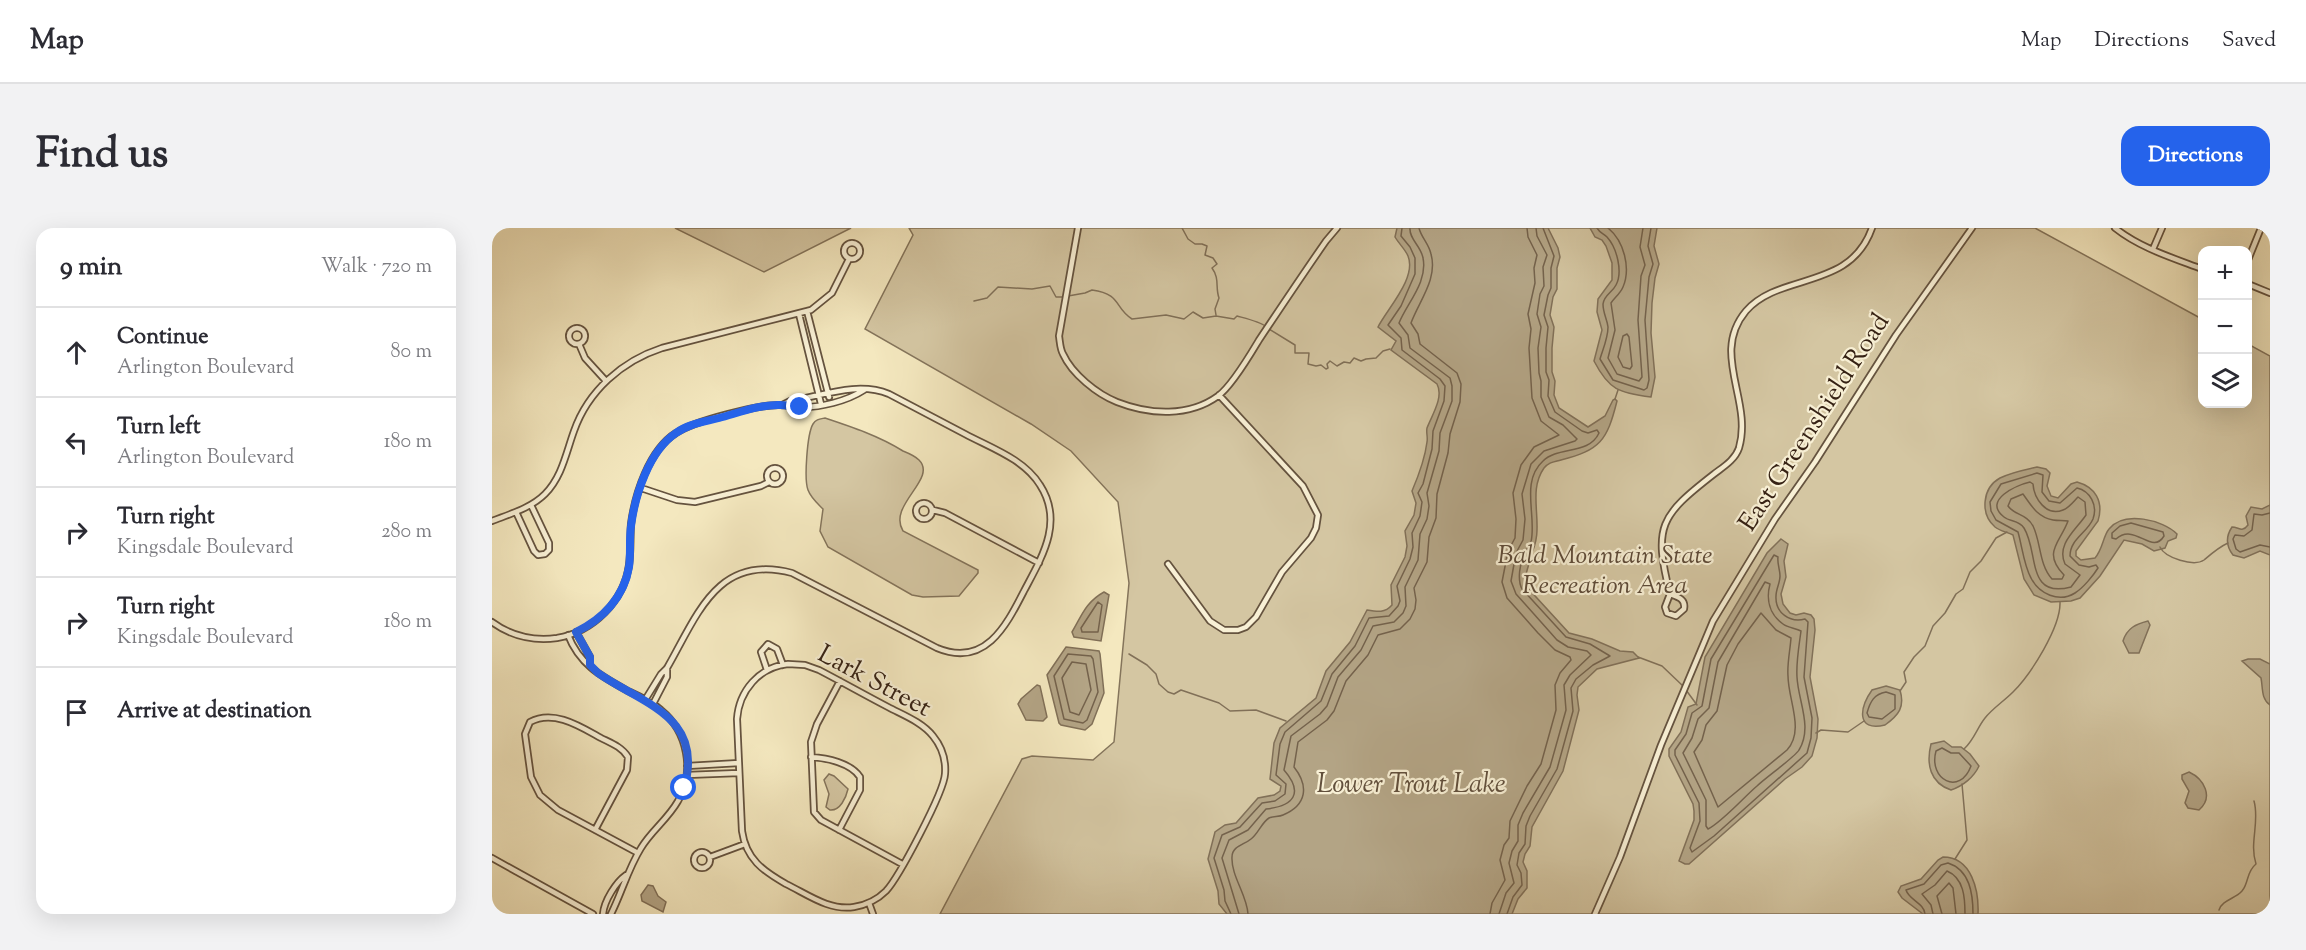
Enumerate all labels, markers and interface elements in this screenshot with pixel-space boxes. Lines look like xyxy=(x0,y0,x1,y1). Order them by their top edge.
text: Map xyxy=(30,21,84,61)
text: Map xyxy=(2021,26,2061,56)
text: Directions xyxy=(2094,26,2189,56)
text: Saved xyxy=(2222,26,2276,56)
text: Find us xyxy=(36,126,168,186)
button: Directions xyxy=(2121,126,2270,186)
map controls xyxy=(2198,246,2252,408)
button: + xyxy=(2198,246,2252,300)
text: 9 min xyxy=(60,249,122,286)
text: Walk · 720 m xyxy=(321,253,432,282)
button: − xyxy=(2198,300,2252,354)
street label: East Greenshield Road xyxy=(1730,306,1900,539)
text: Continue xyxy=(117,322,208,354)
icon: ahead xyxy=(60,336,93,369)
text: 80 m xyxy=(391,338,432,367)
text: Arlington Boulevard xyxy=(117,354,294,383)
button: layers xyxy=(2198,354,2252,408)
route end xyxy=(786,393,812,419)
text: Turn left xyxy=(117,412,200,444)
icon: left xyxy=(60,426,93,459)
text: 180 m xyxy=(384,428,432,457)
text: Arlington Boulevard xyxy=(117,444,294,473)
text: Turn right xyxy=(117,502,214,534)
icon: right xyxy=(60,516,93,549)
text: 280 m xyxy=(381,518,432,547)
text: Kingsdale Boulevard xyxy=(117,534,294,563)
park label: Bald Mountain State Recreation Area xyxy=(1497,538,1713,605)
text: Turn right xyxy=(117,592,214,624)
icon: right xyxy=(60,606,93,639)
text: 180 m xyxy=(384,608,432,637)
text: Kingsdale Boulevard xyxy=(117,624,294,653)
street label: Lark Street xyxy=(811,637,937,727)
icon: arrive xyxy=(60,696,93,729)
text: Arrive at destination xyxy=(117,696,312,728)
water label: Lower Trout Lake xyxy=(1316,766,1506,805)
route start xyxy=(670,774,696,800)

